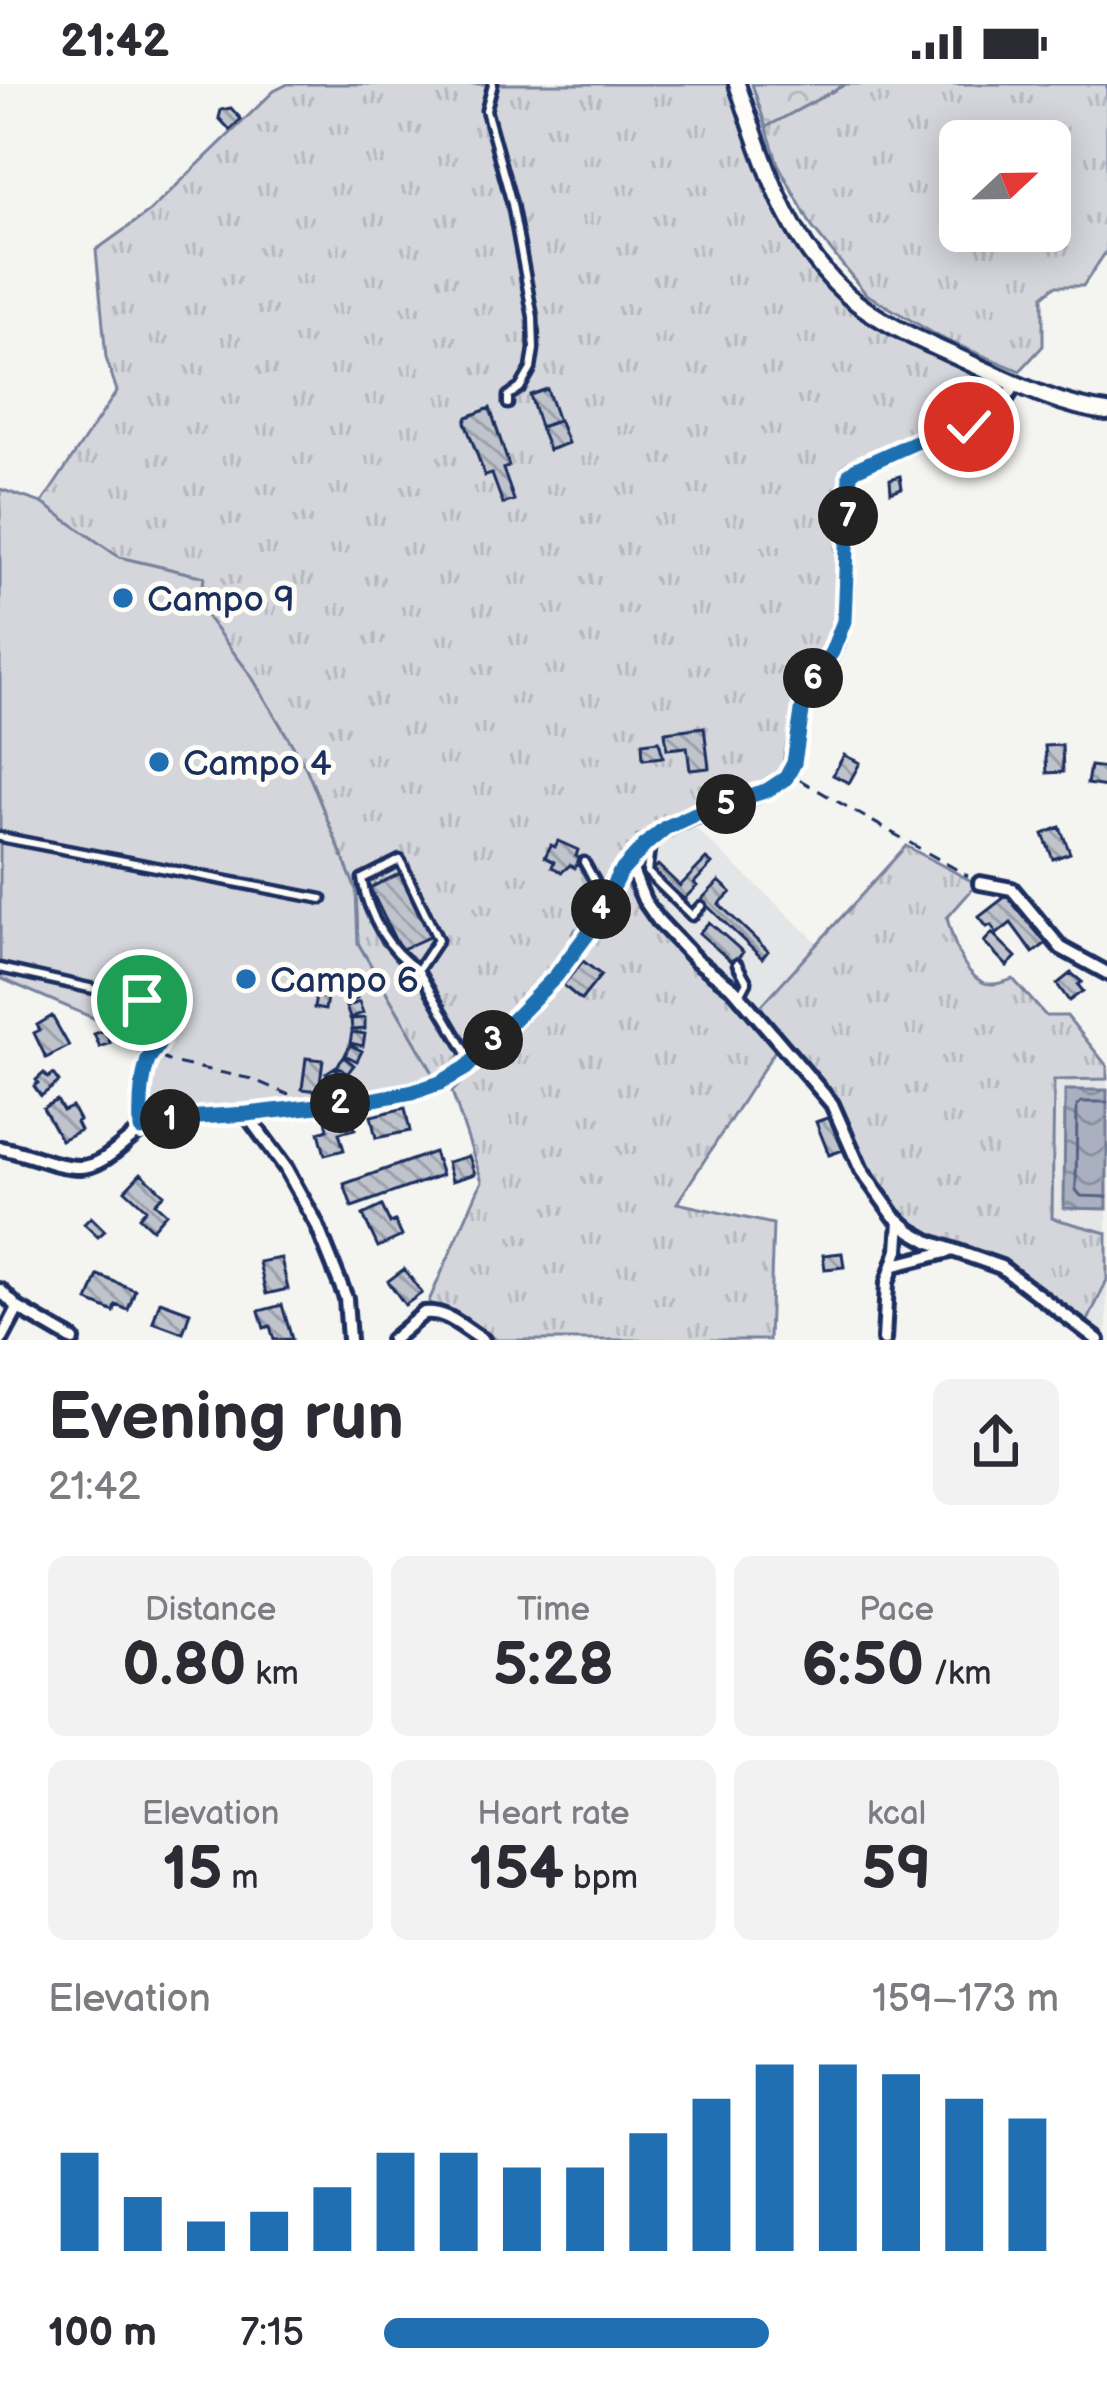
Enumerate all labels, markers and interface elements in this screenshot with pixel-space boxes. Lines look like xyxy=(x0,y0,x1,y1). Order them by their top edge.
text: 21:42 xyxy=(60,15,169,70)
north arrow xyxy=(939,120,1071,252)
map controls xyxy=(939,120,1071,252)
pin xyxy=(918,376,1020,478)
icon: check xyxy=(936,394,1002,460)
pin: 7 xyxy=(818,486,878,546)
text: 7 xyxy=(839,496,857,536)
place label: Campo 9 xyxy=(147,579,295,622)
marker: Campo 9 xyxy=(110,585,136,611)
pin: 6 xyxy=(783,648,843,708)
text: 6 xyxy=(803,658,823,698)
place label: Campo 4 xyxy=(183,743,332,786)
marker: Campo 4 xyxy=(146,749,172,775)
pin: 5 xyxy=(696,774,756,834)
text: 5 xyxy=(716,784,736,824)
pin: 4 xyxy=(571,879,631,939)
text: 4 xyxy=(591,889,611,929)
pin xyxy=(91,949,193,1051)
place label: Campo 6 xyxy=(270,960,419,1003)
marker: Campo 6 xyxy=(233,966,259,992)
icon: arrive xyxy=(109,967,175,1033)
pin: 3 xyxy=(463,1010,523,1070)
text: 3 xyxy=(483,1020,503,1060)
pin: 2 xyxy=(310,1073,370,1133)
text: 2 xyxy=(330,1083,350,1123)
pin: 1 xyxy=(140,1089,200,1149)
text: 1 xyxy=(163,1099,177,1139)
text: Evening run xyxy=(48,1379,404,1458)
button: share xyxy=(933,1379,1059,1505)
text: 21:42 xyxy=(48,1464,140,1511)
text: Distance xyxy=(145,1590,276,1630)
text: Time xyxy=(517,1590,590,1630)
text: Pace xyxy=(859,1590,934,1630)
text: 0.80 xyxy=(122,1630,246,1702)
text: 5:28 xyxy=(493,1630,614,1702)
text: 6:50 xyxy=(801,1630,924,1702)
text: km xyxy=(246,1654,299,1694)
text: /km xyxy=(924,1654,992,1694)
text: Elevation xyxy=(142,1794,279,1834)
text: Heart rate xyxy=(477,1794,630,1834)
text: kcal xyxy=(867,1794,926,1834)
text: 15 xyxy=(162,1834,222,1906)
text: 154 xyxy=(469,1834,564,1906)
text: 59 xyxy=(862,1834,931,1906)
text: m xyxy=(222,1858,259,1898)
text: bpm xyxy=(564,1858,638,1898)
text: Elevation xyxy=(48,1976,211,2023)
text: 159–173 m xyxy=(872,1976,1059,2023)
text: 100 m xyxy=(48,2310,157,2357)
text: 7:15 xyxy=(240,2310,304,2357)

